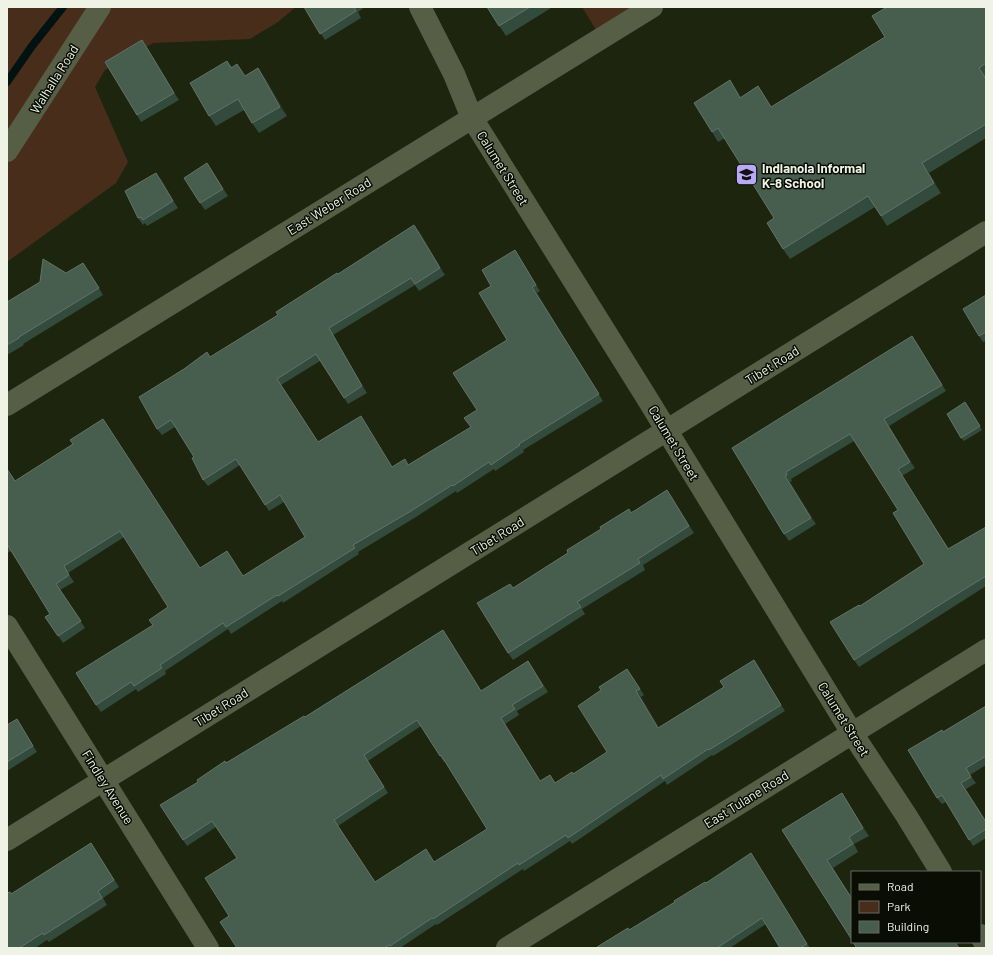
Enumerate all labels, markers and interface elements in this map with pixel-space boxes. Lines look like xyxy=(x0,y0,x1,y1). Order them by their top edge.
street label: Walhalla Road xyxy=(27,42,81,116)
street label: Calumet Street xyxy=(474,128,532,208)
place label: Indianola Informal K-8 School xyxy=(762,160,865,191)
school or university icon: Indianola Informal K-8 School xyxy=(734,162,760,188)
street label: East Weber Road xyxy=(284,174,374,238)
street label: Tibet Road xyxy=(742,342,802,388)
street label: Calumet Street xyxy=(645,403,703,483)
street label: Tibet Road xyxy=(467,513,527,559)
street label: Calumet Street xyxy=(815,679,873,759)
street label: Tibet Road xyxy=(191,684,251,730)
street label: Findley Avenue xyxy=(79,747,137,827)
street label: East Tulane Road xyxy=(701,767,791,831)
legend xyxy=(851,871,981,943)
text: Road xyxy=(887,879,914,893)
text: Park xyxy=(887,899,911,913)
text: Building xyxy=(887,919,929,933)

